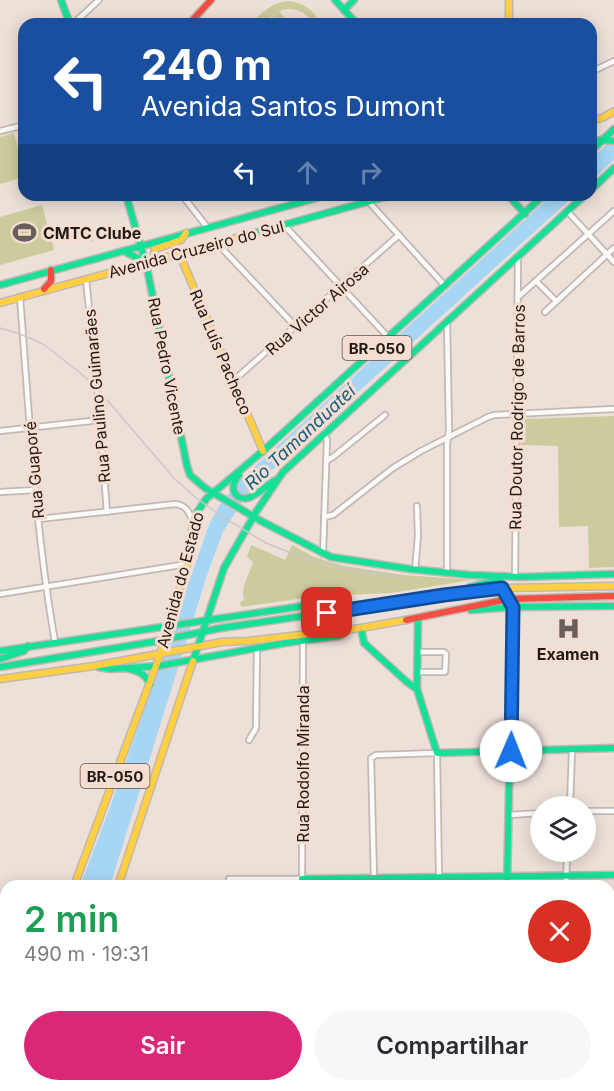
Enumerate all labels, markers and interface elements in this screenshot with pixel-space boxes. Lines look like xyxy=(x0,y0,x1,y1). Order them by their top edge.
text: 240 m xyxy=(141,39,272,90)
icon: left xyxy=(42,42,120,120)
text: Avenida Santos Dumont xyxy=(141,90,445,123)
icon: left xyxy=(228,156,261,189)
icon: ahead xyxy=(291,156,324,189)
icon: right xyxy=(354,156,387,189)
street label: Avenida Cruzeiro do Sul xyxy=(106,216,286,282)
sports icon: CMTC Clube xyxy=(12,220,38,246)
place label: CMTC Clube xyxy=(43,223,141,243)
street label: Rua Victor Airosa xyxy=(261,259,373,359)
street label: Rua Luís Pacheco xyxy=(186,286,256,418)
street label: Rua Pedro Vicente xyxy=(144,296,190,436)
street label: Rua Doutor Rodrigo de Barros xyxy=(505,304,529,530)
street label: Rua Paulino Guimarães xyxy=(79,308,115,484)
road number: BR-050 xyxy=(342,336,412,360)
water label: Rio Tamanduateí xyxy=(240,379,361,494)
street label: Rua Guaporé xyxy=(20,420,48,520)
street label: Avenida do Estado xyxy=(152,510,208,650)
pin xyxy=(301,587,352,638)
icon: arrive xyxy=(310,596,343,629)
hospital icon: Examen xyxy=(555,616,581,642)
place label: Examen xyxy=(537,644,599,664)
street label: Rua Rodolfo Miranda xyxy=(293,685,313,843)
position arrow xyxy=(479,719,543,783)
road number: BR-050 xyxy=(80,764,150,788)
map controls xyxy=(530,796,596,862)
button: layers xyxy=(530,796,596,862)
text: 2 min xyxy=(24,897,119,941)
button: close xyxy=(528,900,591,963)
text: 490 m · 19:31 xyxy=(24,942,149,966)
button: Sair xyxy=(24,1011,302,1080)
button: Compartilhar xyxy=(314,1011,591,1080)

